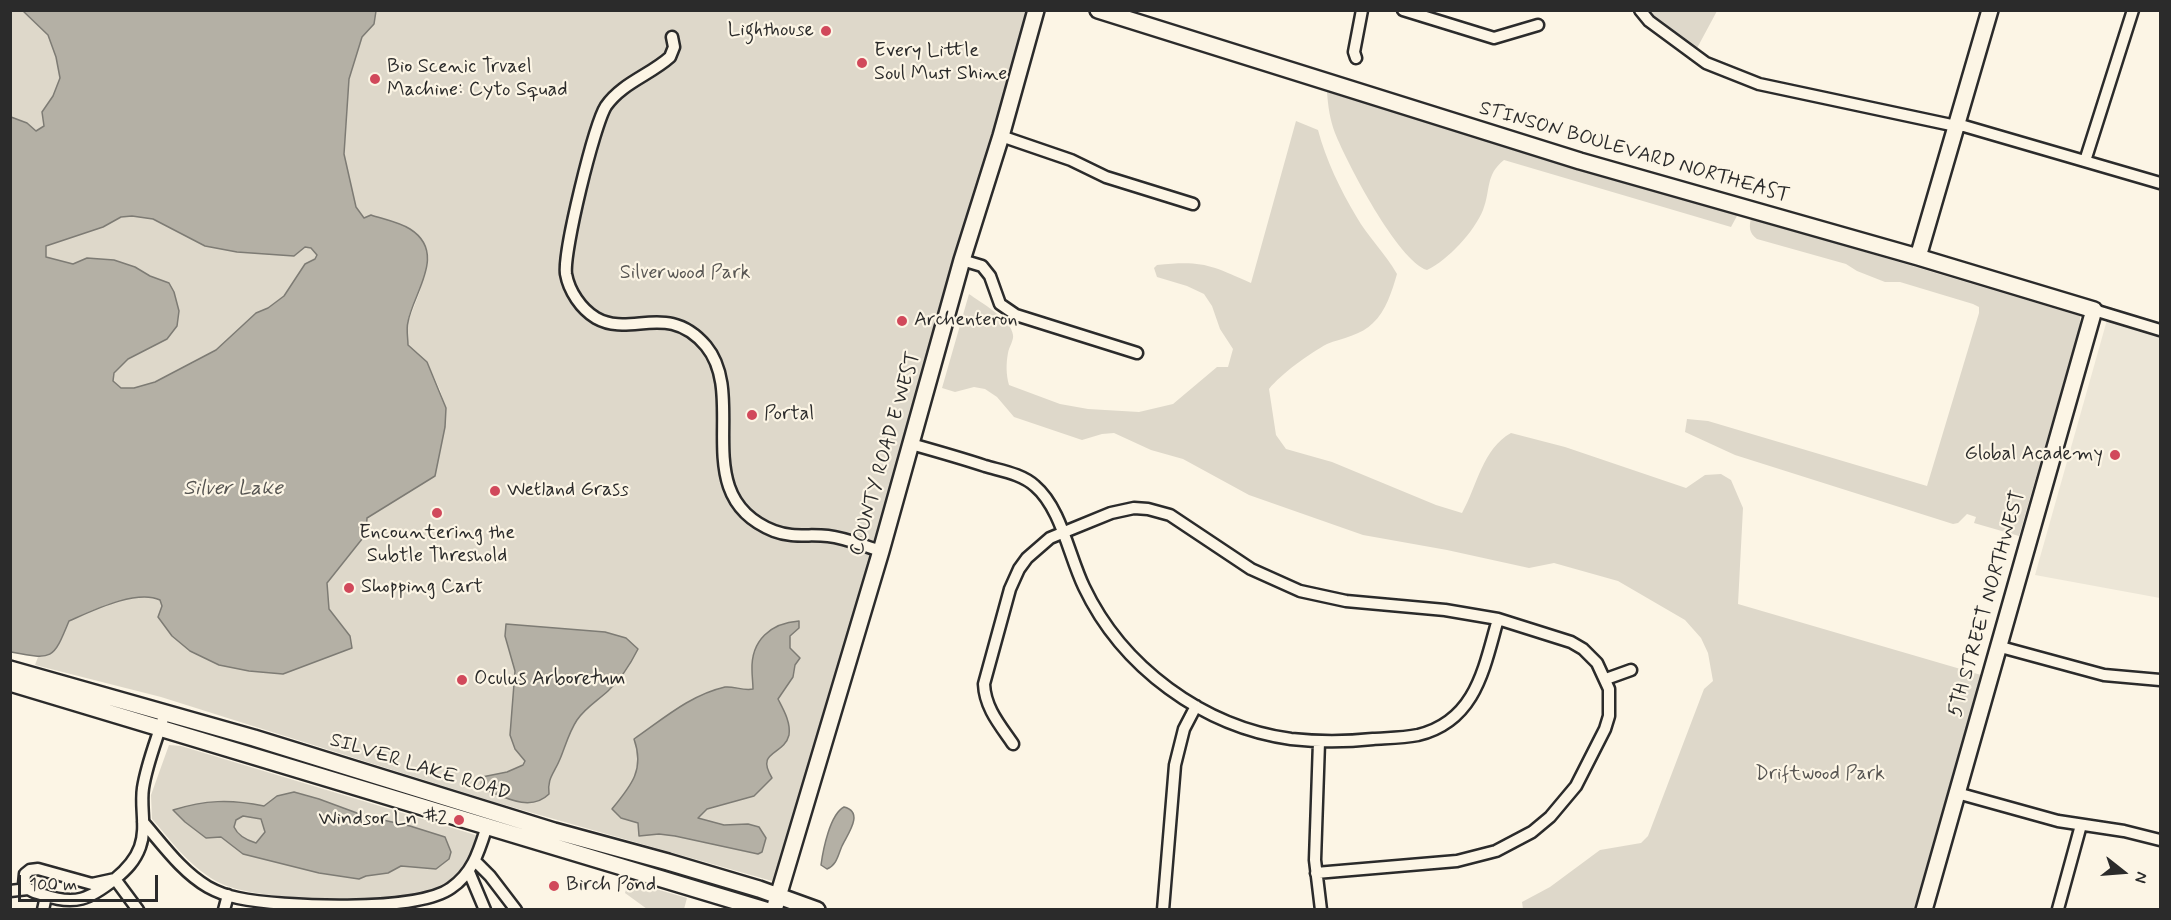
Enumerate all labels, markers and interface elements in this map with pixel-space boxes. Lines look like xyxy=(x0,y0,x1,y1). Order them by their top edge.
place label: Lighthouse xyxy=(728,19,814,43)
marker: Lighthouse xyxy=(819,24,833,38)
place label: Every Little Soul Must Shine xyxy=(874,40,1007,87)
place label: Bio Scenic Trvael Machine: Cyto Squad xyxy=(387,56,568,103)
marker: Every Little Soul Must Shine xyxy=(855,56,869,70)
marker: Bio Scenic Trvael Machine: Cyto Squad xyxy=(368,72,382,86)
street label: STINSON BOULEVARD NORTHEAST xyxy=(1476,97,1792,209)
park label: Silverwood Park xyxy=(620,262,750,286)
place label: Archenteron xyxy=(914,309,1018,333)
marker: Archenteron xyxy=(895,314,909,328)
street label: COUNTY ROAD E WEST xyxy=(845,349,927,559)
place label: Portal xyxy=(764,403,814,427)
marker: Portal xyxy=(745,408,759,422)
place label: Global Academy xyxy=(1965,443,2103,467)
marker: Global Academy xyxy=(2108,448,2122,462)
water label: Silver Lake xyxy=(183,477,283,503)
place label: Wetland Grass xyxy=(507,479,629,503)
marker: Wetland Grass xyxy=(488,484,502,498)
street label: 5TH STREET NORTHWEST xyxy=(1944,488,2032,720)
marker: Encountering the Subtle Threshold xyxy=(430,506,444,520)
place label: Encountering the Subtle Threshold xyxy=(359,522,515,569)
place label: Shopping Cart xyxy=(361,576,483,600)
marker: Shopping Cart xyxy=(342,581,356,595)
place label: Oculus Arboretum xyxy=(474,668,625,692)
marker: Oculus Arboretum xyxy=(455,673,469,687)
street label: SILVER LAKE ROAD xyxy=(327,729,513,807)
park label: Driftwood Park xyxy=(1755,763,1885,787)
place label: Windsor Ln #2 xyxy=(318,808,447,832)
marker: Windsor Ln #2 xyxy=(452,813,466,827)
north arrow xyxy=(2093,842,2153,902)
scale bar xyxy=(21,863,160,901)
text: N xyxy=(2129,869,2152,886)
text: 100 m xyxy=(29,873,77,897)
place label: Birch Pond xyxy=(566,874,656,898)
marker: Birch Pond xyxy=(547,879,561,893)

